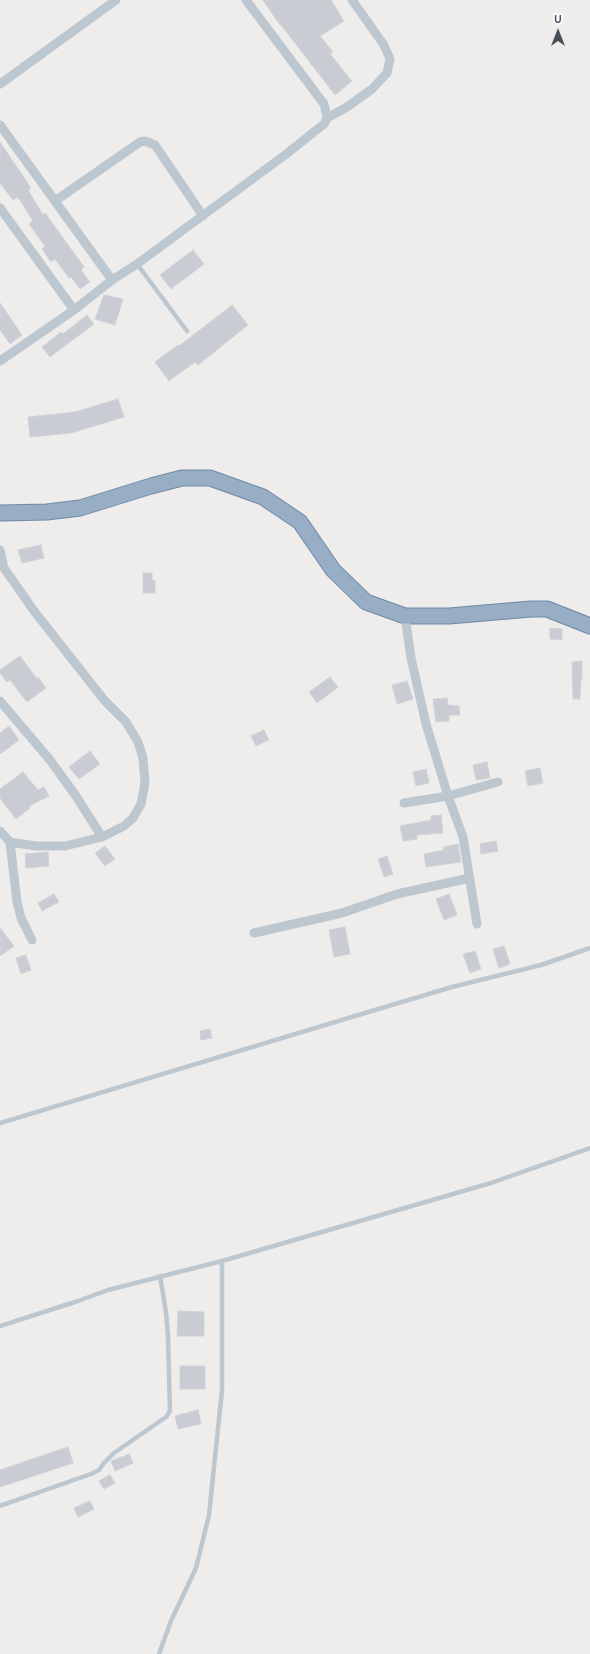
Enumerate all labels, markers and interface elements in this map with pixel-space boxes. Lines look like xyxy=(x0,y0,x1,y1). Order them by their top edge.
north arrow xyxy=(538,12,578,52)
text: U xyxy=(554,13,562,27)

